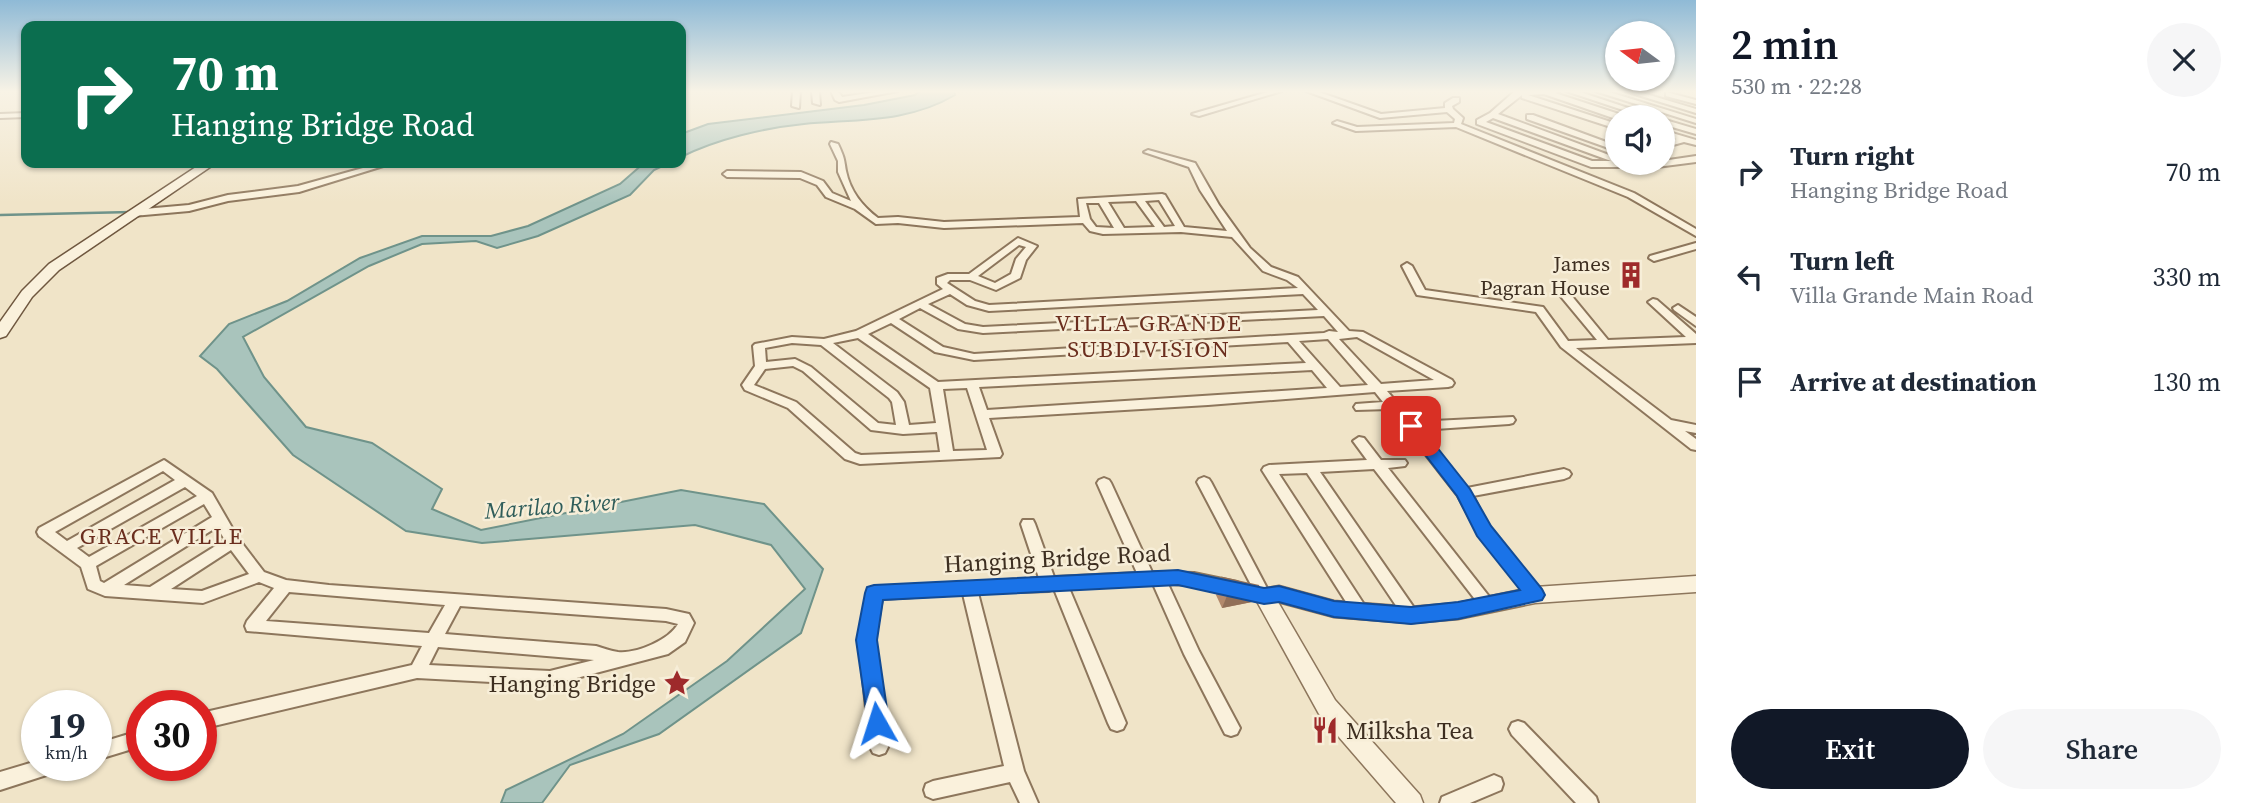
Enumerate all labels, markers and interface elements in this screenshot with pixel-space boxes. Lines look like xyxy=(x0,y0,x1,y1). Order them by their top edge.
text: 2 min xyxy=(1731,15,1839,73)
north arrow xyxy=(1605,21,1675,91)
map controls xyxy=(1605,21,1675,175)
button: close xyxy=(2147,23,2221,97)
text: 70 m xyxy=(171,39,279,106)
icon: right xyxy=(56,49,147,140)
text: 530 m · 22:28 xyxy=(1731,70,1862,102)
text: Hanging Bridge Road xyxy=(171,103,474,147)
button: sound xyxy=(1605,105,1675,175)
text: Turn right xyxy=(1790,138,1914,174)
icon: right xyxy=(1731,153,1769,191)
text: 70 m xyxy=(2166,154,2221,190)
text: Hanging Bridge Road xyxy=(1790,174,2008,206)
text: Turn left xyxy=(1790,243,1894,279)
place label: James Pagran House xyxy=(1480,249,1610,302)
icon: left xyxy=(1731,258,1769,296)
text: 330 m xyxy=(2153,259,2221,295)
building icon: James Pagran House xyxy=(1616,260,1646,290)
text: Villa Grande Main Road xyxy=(1790,279,2033,311)
district label: VILLA GRANDE SUBDIVISION xyxy=(1055,307,1243,365)
icon: arrive xyxy=(1731,363,1769,401)
text: Arrive at destination xyxy=(1790,364,2037,400)
text: 130 m xyxy=(2153,364,2221,400)
pin xyxy=(1381,396,1441,456)
icon: arrive xyxy=(1392,407,1430,445)
water label: Marilao River xyxy=(483,485,621,527)
district label: GRACE VILLE xyxy=(80,520,244,552)
street label: Hanging Bridge Road xyxy=(943,536,1172,580)
place label: Hanging Bridge xyxy=(489,667,656,700)
place icon: Hanging Bridge xyxy=(662,668,692,698)
position arrow xyxy=(840,686,914,760)
speed limit sign: 30 xyxy=(126,690,217,781)
text: 19 xyxy=(48,702,85,750)
button: Exit xyxy=(1731,709,1969,789)
button: Share xyxy=(1983,709,2221,789)
place label: Milksha Tea xyxy=(1346,714,1475,747)
restaurant icon: Milksha Tea xyxy=(1310,715,1340,745)
text: km/h xyxy=(45,740,88,765)

